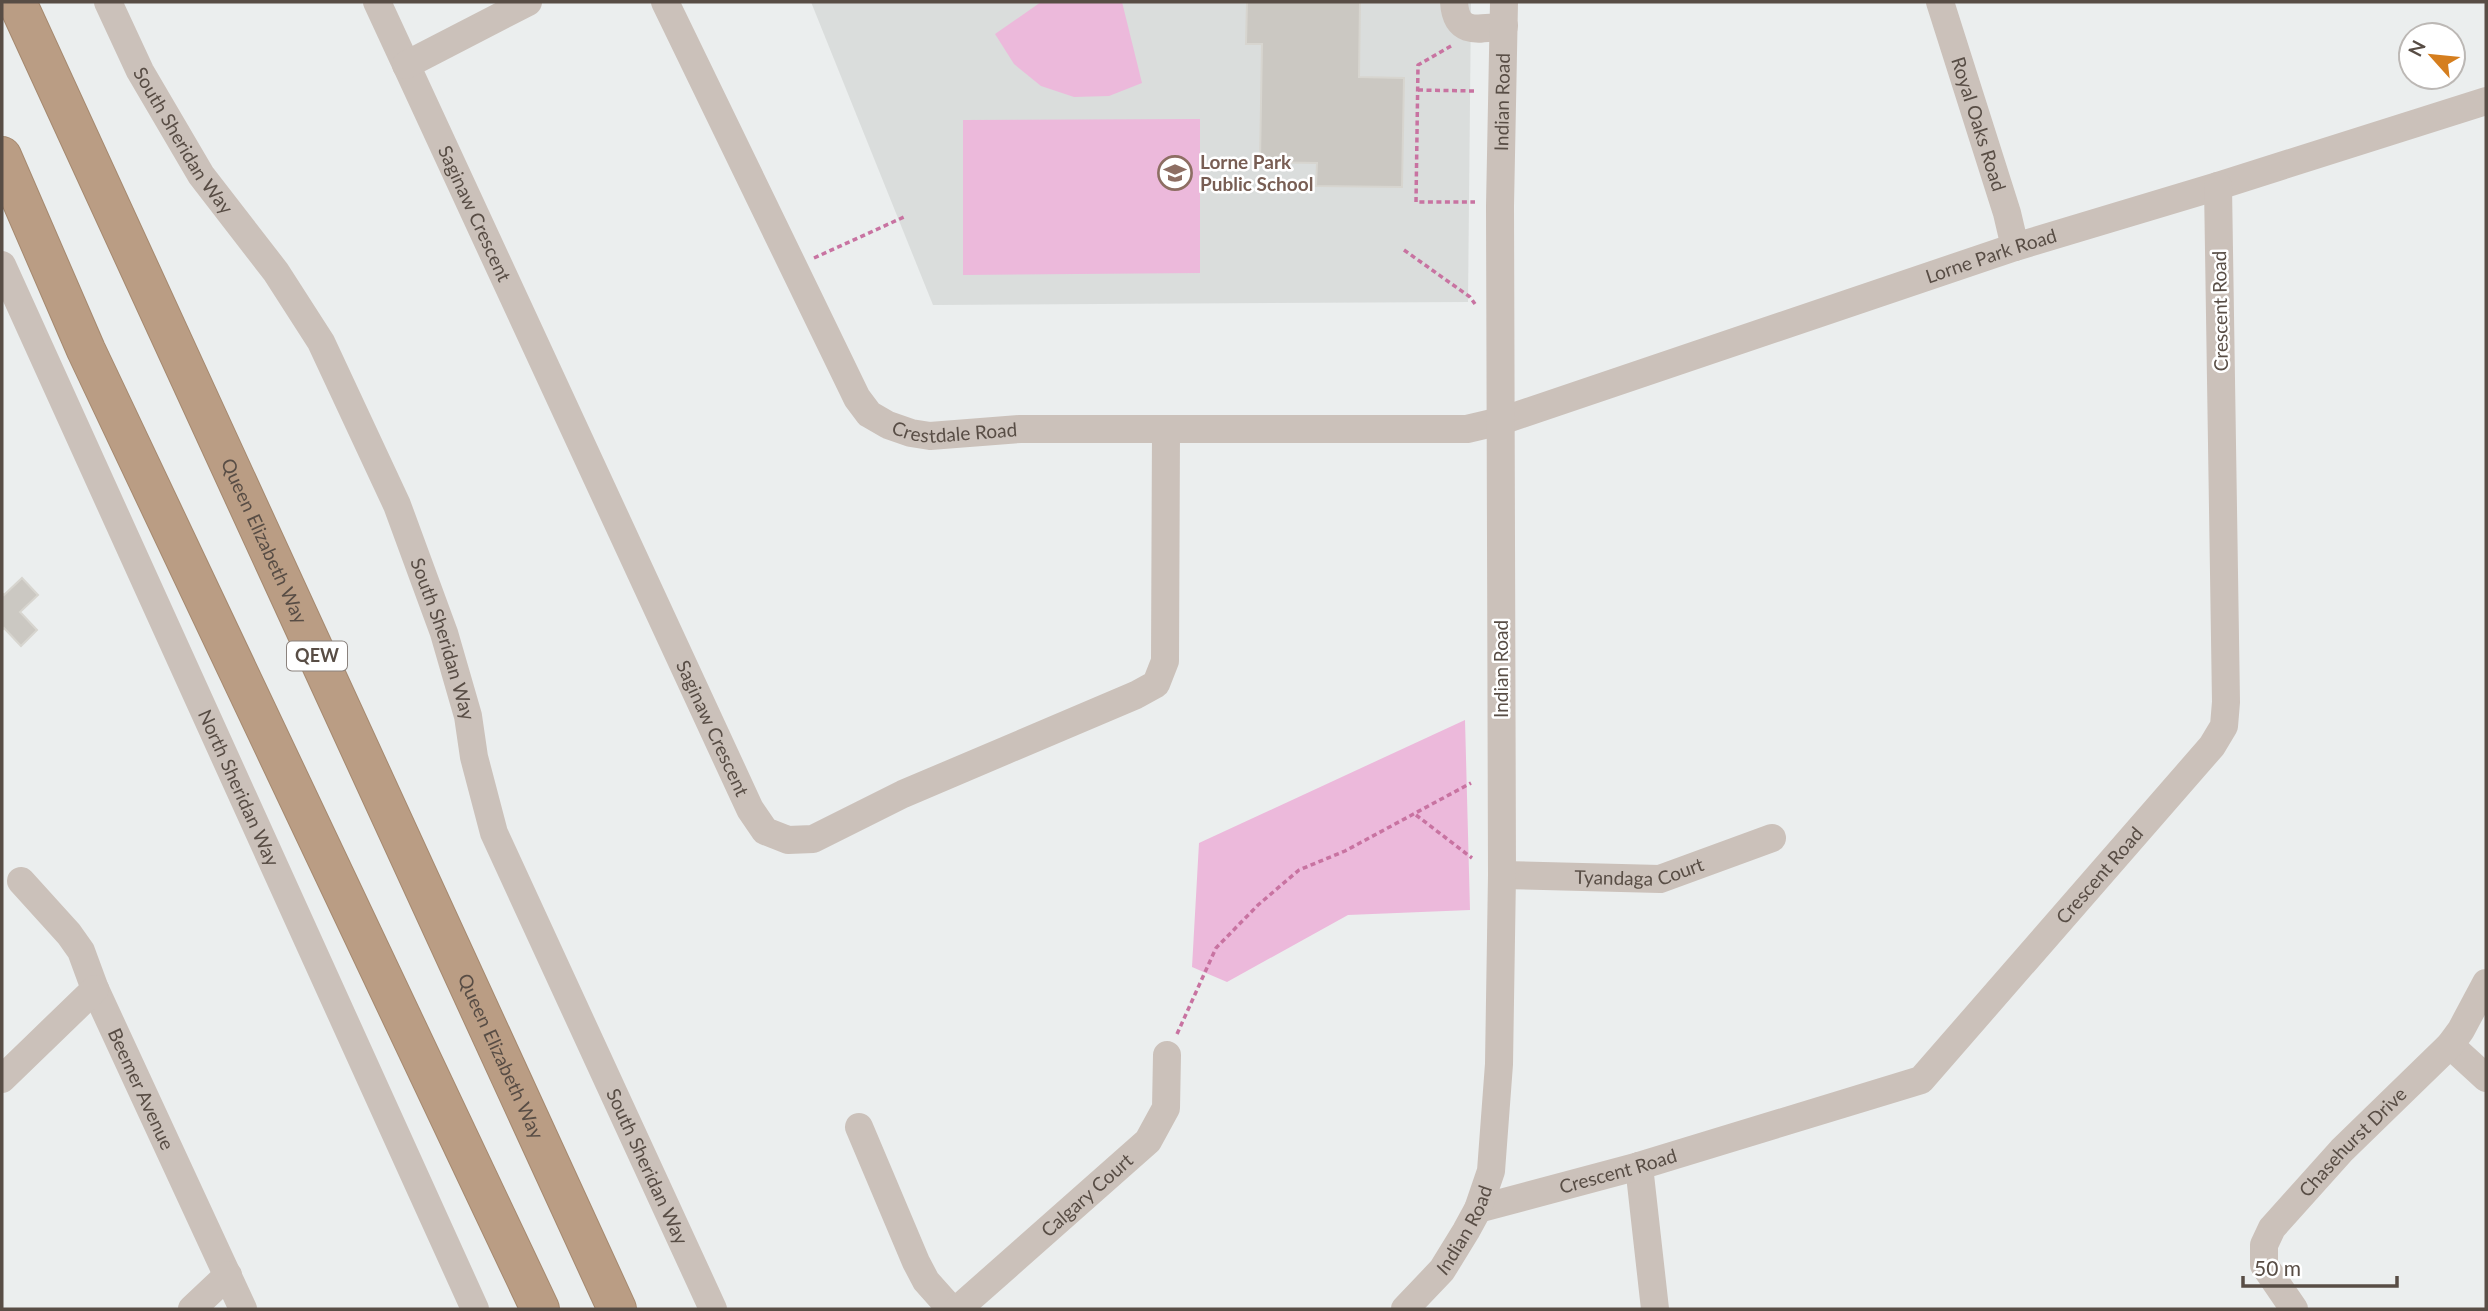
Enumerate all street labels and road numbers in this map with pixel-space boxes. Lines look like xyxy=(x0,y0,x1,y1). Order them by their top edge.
street label: Indian Road xyxy=(1489,53,1514,151)
street label: Royal Oaks Road xyxy=(1947,54,2011,194)
street label: South Sheridan Way xyxy=(129,63,239,218)
street label: Saginaw Crescent xyxy=(434,142,517,285)
street label: Lorne Park Road xyxy=(1922,223,2059,287)
street label: Crescent Road xyxy=(2207,250,2232,372)
street label: Crestdale Road xyxy=(889,415,1018,447)
street label: Queen Elizabeth Way xyxy=(217,454,313,627)
street label: South Sheridan Way xyxy=(406,554,481,723)
street label: Indian Road xyxy=(1489,620,1512,718)
road number: QEW xyxy=(287,642,347,670)
street label: Saginaw Crescent xyxy=(672,656,755,800)
street label: North Sheridan Way xyxy=(194,706,285,870)
street label: Crescent Road xyxy=(2051,822,2147,928)
street label: Tyandaga Court xyxy=(1574,852,1707,890)
street label: Queen Elizabeth Way xyxy=(454,970,549,1143)
street label: Beemer Avenue xyxy=(104,1024,180,1153)
street label: Chasehurst Drive xyxy=(2294,1082,2411,1201)
street label: South Sheridan Way xyxy=(602,1084,694,1248)
street label: Crescent Road xyxy=(1557,1143,1679,1198)
street label: Calgary Court xyxy=(1036,1148,1137,1241)
street label: Indian Road xyxy=(1431,1182,1496,1280)

